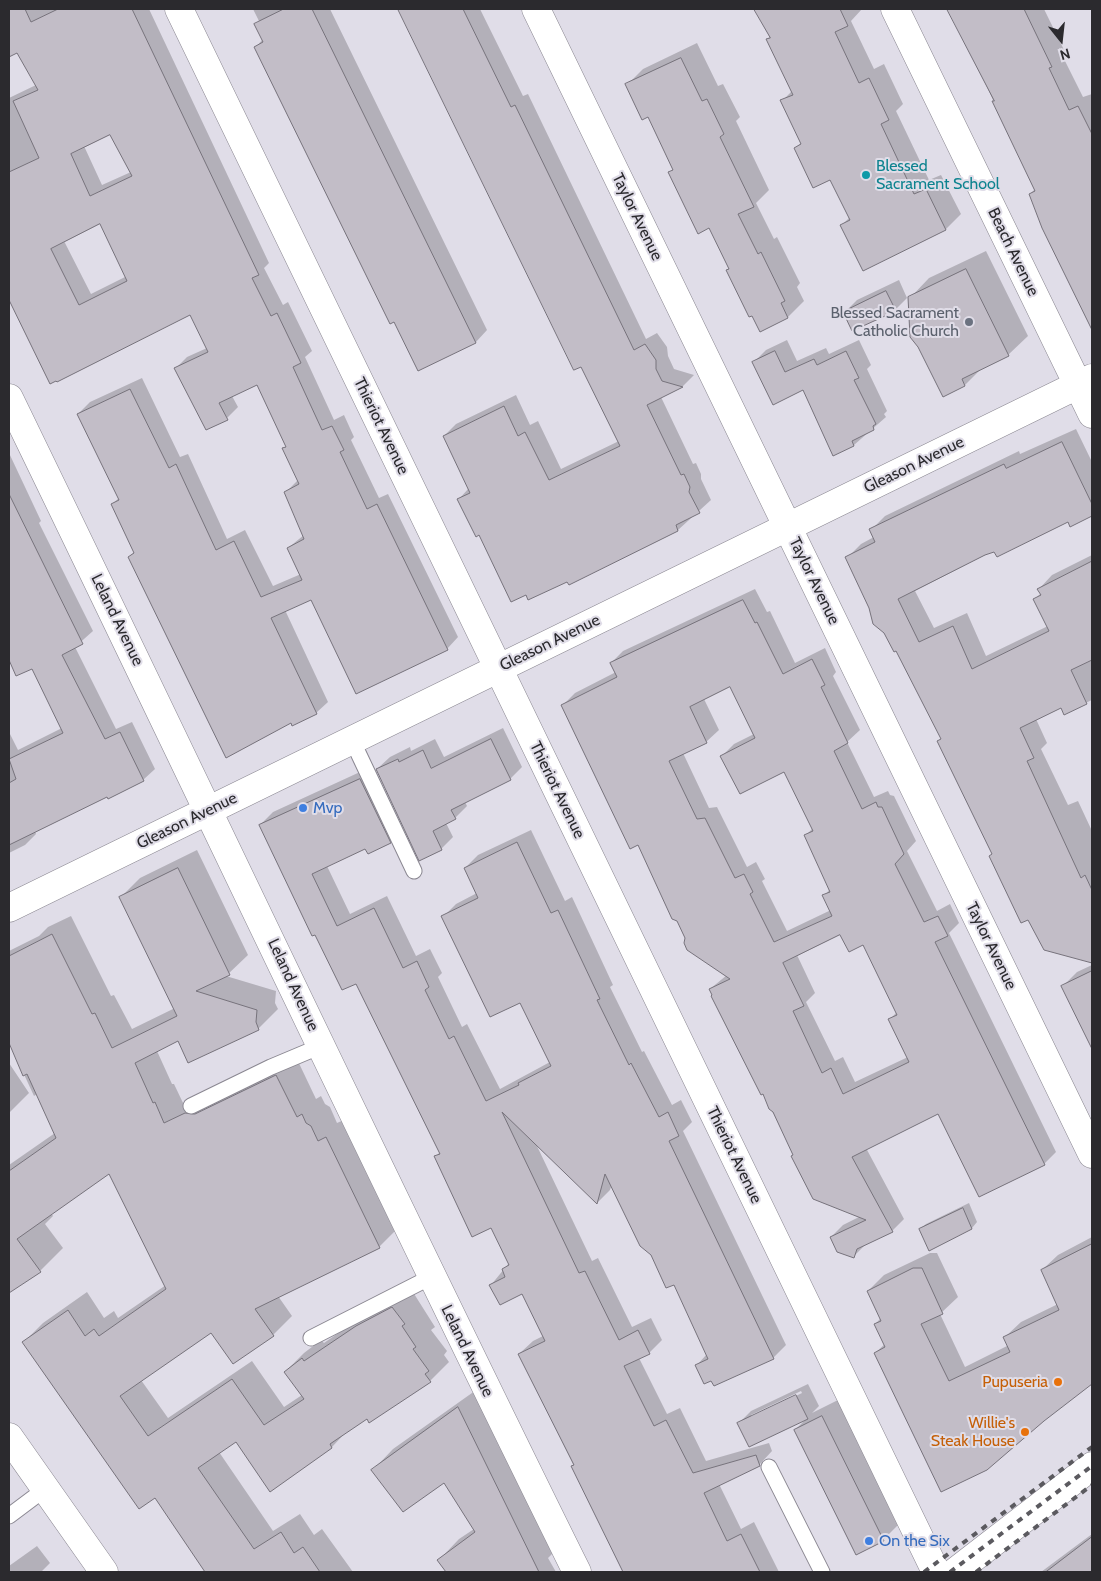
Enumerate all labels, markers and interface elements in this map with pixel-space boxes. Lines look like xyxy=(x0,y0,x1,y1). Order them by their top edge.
north arrow xyxy=(1036,15,1086,65)
text: N xyxy=(1058,44,1072,64)
place label: Blessed Sacrament School xyxy=(876,156,1000,194)
marker: Blessed Sacrament School xyxy=(860,169,872,181)
street label: Taylor Avenue xyxy=(608,170,666,264)
street label: Beach Avenue xyxy=(983,205,1043,299)
place label: Blessed Sacrament Catholic Church xyxy=(830,303,959,341)
marker: Blessed Sacrament Catholic Church xyxy=(963,316,975,328)
street label: Thieriot Avenue xyxy=(349,374,413,478)
street label: Gleason Avenue xyxy=(861,432,967,498)
street label: Taylor Avenue xyxy=(785,534,843,628)
street label: Leland Avenue xyxy=(87,571,147,669)
street label: Gleason Avenue xyxy=(497,610,603,676)
street label: Thieriot Avenue xyxy=(525,738,589,842)
street label: Gleason Avenue xyxy=(134,788,240,854)
place label: Mvp xyxy=(313,798,342,818)
marker: Mvp xyxy=(297,802,309,814)
street label: Taylor Avenue xyxy=(962,899,1020,993)
street label: Leland Avenue xyxy=(263,936,323,1034)
street label: Thieriot Avenue xyxy=(702,1103,766,1207)
street label: Leland Avenue xyxy=(437,1302,497,1400)
place label: Pupuseria xyxy=(982,1372,1048,1392)
marker: Pupuseria xyxy=(1052,1376,1064,1388)
place label: Willie's Steak House xyxy=(931,1413,1015,1451)
marker: Willie's Steak House xyxy=(1019,1426,1031,1438)
place label: On the Six xyxy=(879,1531,950,1551)
marker: On the Six xyxy=(863,1535,875,1547)

